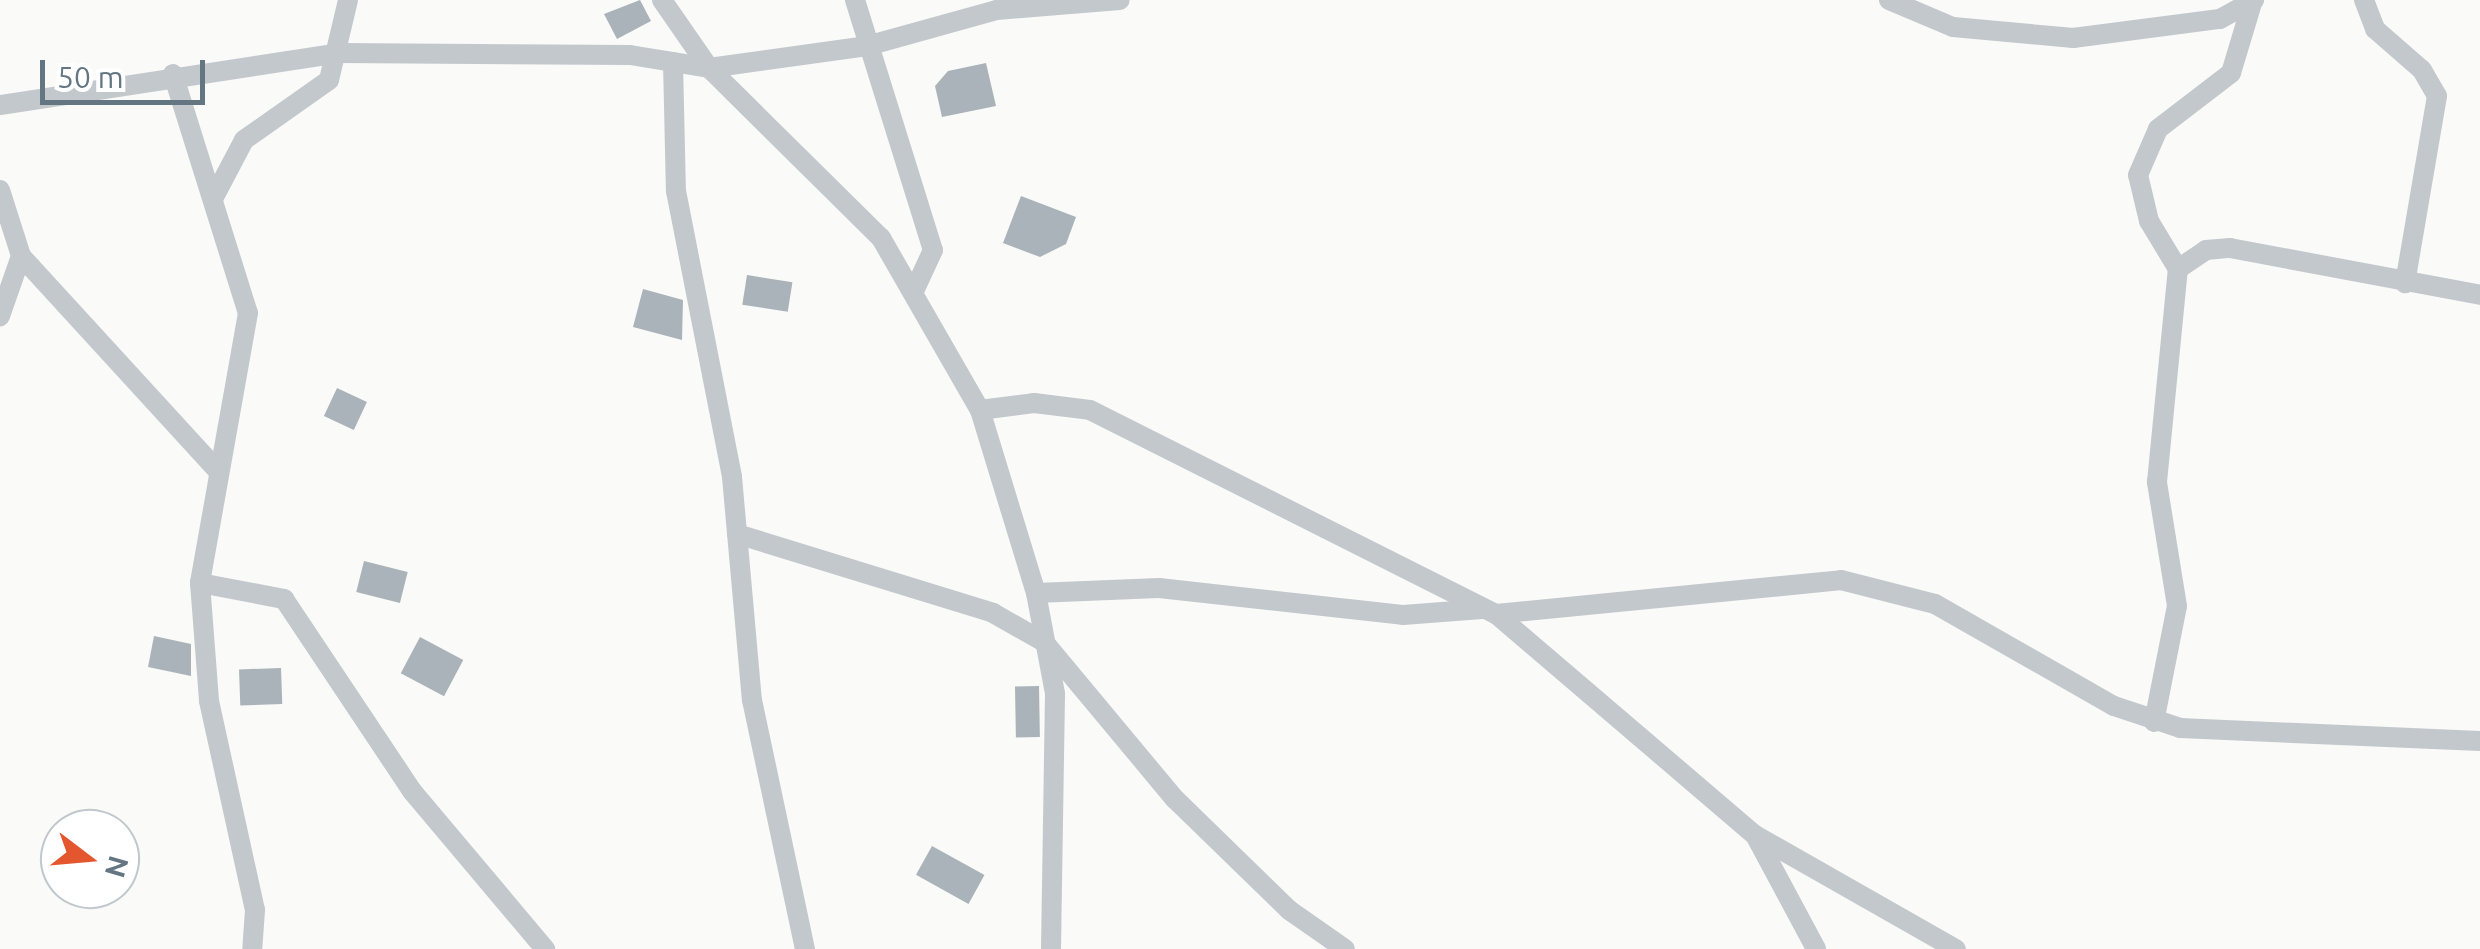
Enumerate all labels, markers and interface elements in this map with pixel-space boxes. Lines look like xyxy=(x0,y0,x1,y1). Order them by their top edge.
scale bar xyxy=(45,40,210,102)
text: 50 m xyxy=(57,60,124,94)
north arrow xyxy=(40,809,140,909)
text: N xyxy=(100,853,135,881)

